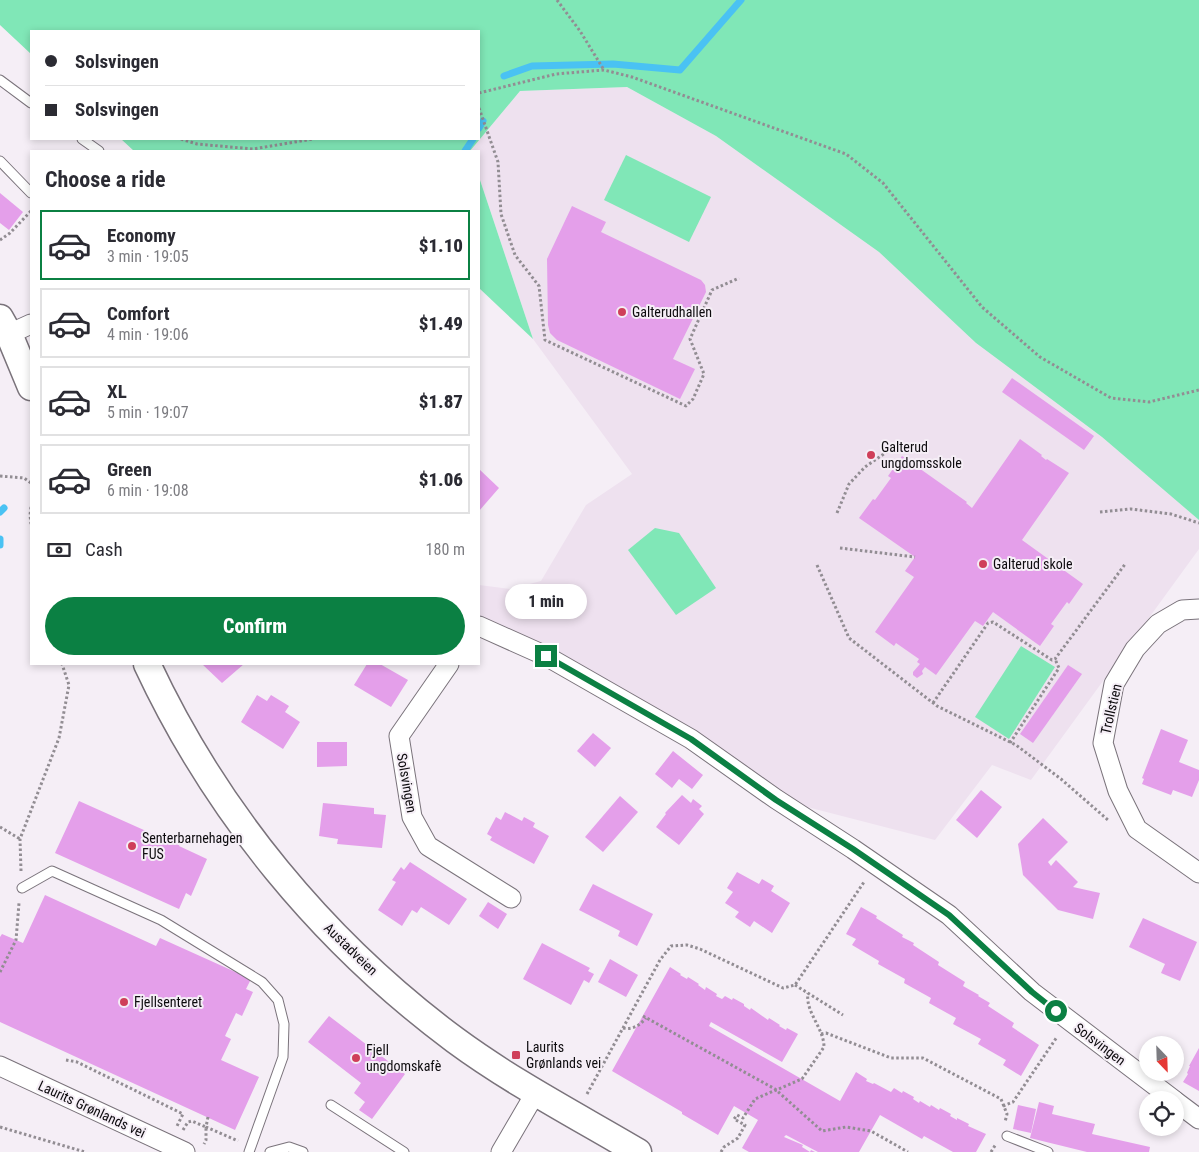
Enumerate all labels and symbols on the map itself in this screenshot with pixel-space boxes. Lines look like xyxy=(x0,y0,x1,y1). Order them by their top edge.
place label: Galterudhallen xyxy=(632,304,712,320)
marker: Galterudhallen xyxy=(616,306,628,318)
place label: Galterud ungdomsskole xyxy=(881,439,962,471)
marker: Galterud ungdomsskole xyxy=(865,449,877,461)
place label: Galterud skole xyxy=(993,556,1073,572)
marker: Galterud skole xyxy=(977,558,989,570)
callout: 1 min xyxy=(505,584,587,618)
route end xyxy=(535,645,557,667)
street label: Trollstien xyxy=(1097,682,1125,736)
street label: Solsvingen xyxy=(394,752,420,814)
place label: Senterbarnehagen FUS xyxy=(142,830,243,862)
marker: Senterbarnehagen FUS xyxy=(126,840,138,852)
street label: Austadveien xyxy=(321,920,381,978)
place label: Fjellsenteret xyxy=(134,994,202,1010)
marker: Fjellsenteret xyxy=(118,996,130,1008)
route start xyxy=(1045,1000,1067,1022)
street label: Solsvingen xyxy=(1071,1020,1129,1068)
north arrow xyxy=(1139,1036,1184,1081)
place label: Laurits Grønlands vei xyxy=(526,1039,601,1071)
place label: Fjell ungdomskafè xyxy=(366,1042,442,1074)
marker: Laurits Grønlands vei xyxy=(510,1049,522,1061)
marker: Fjell ungdomskafè xyxy=(350,1052,362,1064)
street label: Laurits Grønlands vei xyxy=(36,1077,148,1141)

